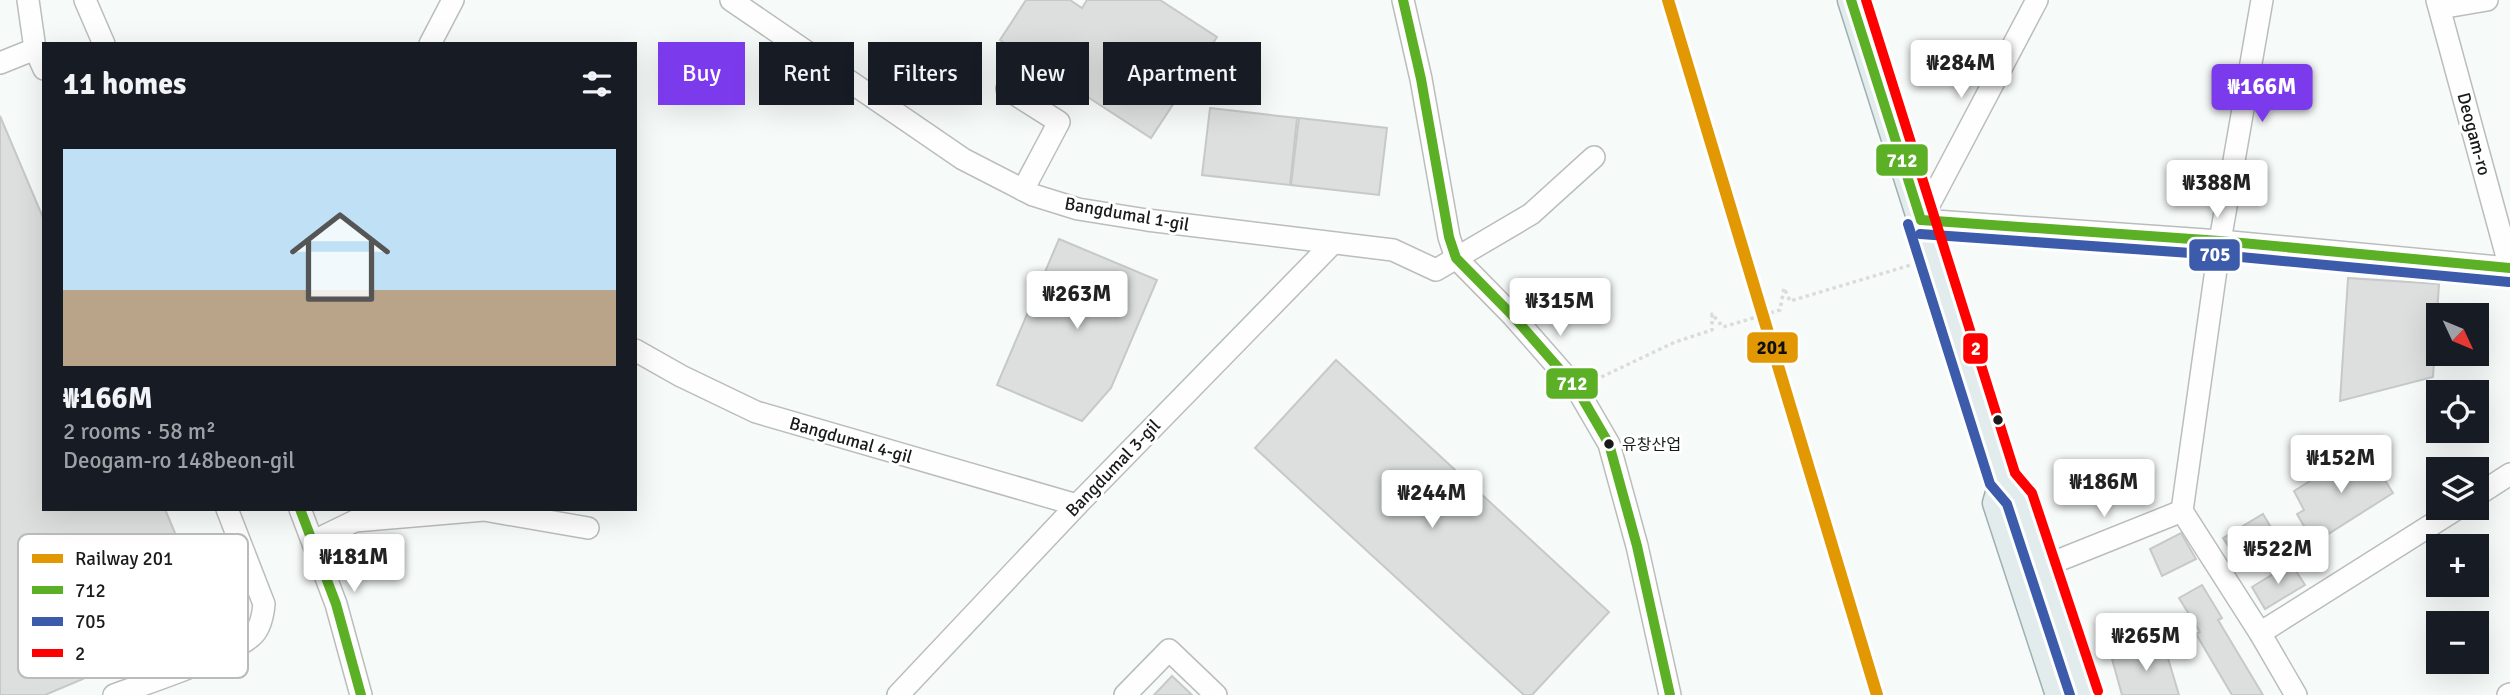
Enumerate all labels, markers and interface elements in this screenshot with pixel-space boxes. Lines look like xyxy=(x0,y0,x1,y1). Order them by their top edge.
pin: ₩284M xyxy=(1912,41,2010,100)
chip: Buy xyxy=(658,42,745,105)
chip: Rent xyxy=(759,42,854,105)
chip: Filters xyxy=(868,42,982,105)
chip: New xyxy=(996,42,1089,105)
chip: Apartment xyxy=(1103,42,1261,105)
text: ₩284M xyxy=(1927,48,1995,77)
pin: ₩166M xyxy=(2213,64,2311,124)
icon: filters xyxy=(578,65,616,103)
text: 11 homes xyxy=(63,66,186,103)
text: ₩166M xyxy=(2228,72,2296,101)
street label: Deogam-ro xyxy=(2452,90,2496,178)
line badge: 712 xyxy=(1875,143,1929,177)
text: 712 xyxy=(1887,149,1917,173)
pin: ₩388M xyxy=(2168,160,2266,220)
text: ₩388M xyxy=(2183,168,2251,197)
street label: Bangdumal 1-gil xyxy=(1063,192,1191,236)
icon: home xyxy=(277,194,403,320)
line badge: 705 xyxy=(2188,238,2241,272)
text: 705 xyxy=(2200,243,2230,267)
pin: ₩263M xyxy=(1028,272,1126,331)
pin: ₩315M xyxy=(1511,278,1609,338)
text: ₩263M xyxy=(1043,279,1111,308)
text: ₩315M xyxy=(1526,286,1594,315)
north arrow xyxy=(2426,303,2488,366)
map controls xyxy=(2426,303,2489,674)
line badge: 201 xyxy=(1746,331,1799,364)
line badge: 2 xyxy=(1962,332,1989,365)
text: 201 xyxy=(1757,336,1787,360)
text: 2 xyxy=(1971,337,1981,361)
line badge: 712 xyxy=(1545,367,1599,400)
text: 712 xyxy=(1557,372,1587,396)
text: ₩166M xyxy=(63,380,153,417)
button: locate xyxy=(2426,380,2489,443)
street label: Bangdumal 4-gil xyxy=(787,412,915,468)
unlabelled marker xyxy=(1991,413,2005,427)
street label: Bangdumal 3-gil xyxy=(1061,415,1165,521)
text: 2 rooms · 58 m² xyxy=(63,417,216,446)
place label: 유창산업 xyxy=(1622,435,1681,455)
pin: ₩152M xyxy=(2292,435,2390,495)
marker: 유창산업 xyxy=(1602,437,1616,451)
text: ₩152M xyxy=(2307,443,2375,472)
text: Deogam-ro 148beon-gil xyxy=(63,446,295,475)
button: layers xyxy=(2426,457,2489,520)
pin: ₩186M xyxy=(2055,460,2153,519)
text: ₩186M xyxy=(2070,467,2138,496)
pin: ₩244M xyxy=(1383,470,1481,530)
text: ₩244M xyxy=(1398,478,1466,507)
pin: ₩522M xyxy=(2229,526,2327,586)
legend xyxy=(18,534,248,678)
pin: ₩181M xyxy=(305,534,403,594)
text: ₩522M xyxy=(2244,534,2312,563)
button: + xyxy=(2426,534,2489,597)
text: ₩181M xyxy=(320,542,388,571)
text: Railway 201 xyxy=(75,547,173,571)
text: 712 xyxy=(75,579,106,603)
text: 705 xyxy=(75,610,106,634)
button: − xyxy=(2426,611,2489,674)
pin: ₩265M xyxy=(2097,614,2195,673)
text: ₩265M xyxy=(2112,621,2180,650)
text: 2 xyxy=(75,642,85,666)

